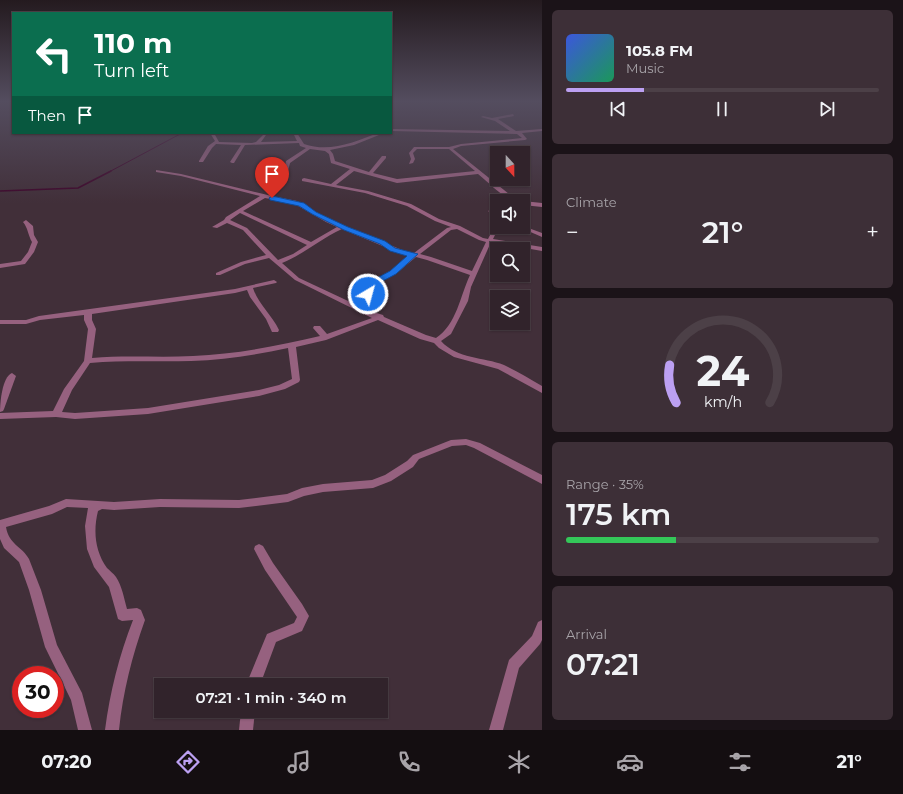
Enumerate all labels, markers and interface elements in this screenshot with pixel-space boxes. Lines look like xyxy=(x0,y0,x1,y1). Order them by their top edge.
text: 110 m xyxy=(94,26,172,60)
icon: left xyxy=(28,28,80,80)
text: 105.8 FM xyxy=(626,41,693,60)
text: Turn left xyxy=(94,60,169,82)
text: Music xyxy=(626,60,664,76)
icon: previous xyxy=(607,98,629,120)
icon: pause xyxy=(711,98,733,120)
icon: next xyxy=(816,98,838,120)
icon: arrive xyxy=(74,104,96,126)
text: Then xyxy=(28,106,66,125)
north arrow xyxy=(490,146,530,186)
map controls xyxy=(490,146,530,330)
pin xyxy=(255,157,289,198)
icon: arrive xyxy=(261,163,283,185)
button: sound xyxy=(490,194,530,234)
text: Climate xyxy=(566,194,617,210)
text: 21° xyxy=(702,214,743,251)
text: − xyxy=(566,219,579,246)
text: + xyxy=(866,219,879,246)
button: search xyxy=(490,242,530,282)
position arrow xyxy=(347,273,389,315)
button: layers xyxy=(490,290,530,330)
text: 24 xyxy=(696,346,749,396)
text: km/h xyxy=(703,393,742,411)
text: Range · 35% xyxy=(566,476,644,492)
text: 175 km xyxy=(566,496,671,533)
text: Arrival xyxy=(566,626,607,642)
text: 07:21 xyxy=(566,646,640,683)
speed limit sign: 30 xyxy=(12,666,64,718)
text: 07:21 · 1 min · 340 m xyxy=(195,688,347,707)
icon: directions xyxy=(174,748,202,776)
icon: music xyxy=(285,748,313,776)
icon: phone xyxy=(395,748,423,776)
icon: climate xyxy=(505,748,533,776)
icon: car xyxy=(616,748,644,776)
icon: filters xyxy=(726,748,754,776)
text: 07:20 xyxy=(41,751,92,773)
text: 21° xyxy=(837,751,862,773)

